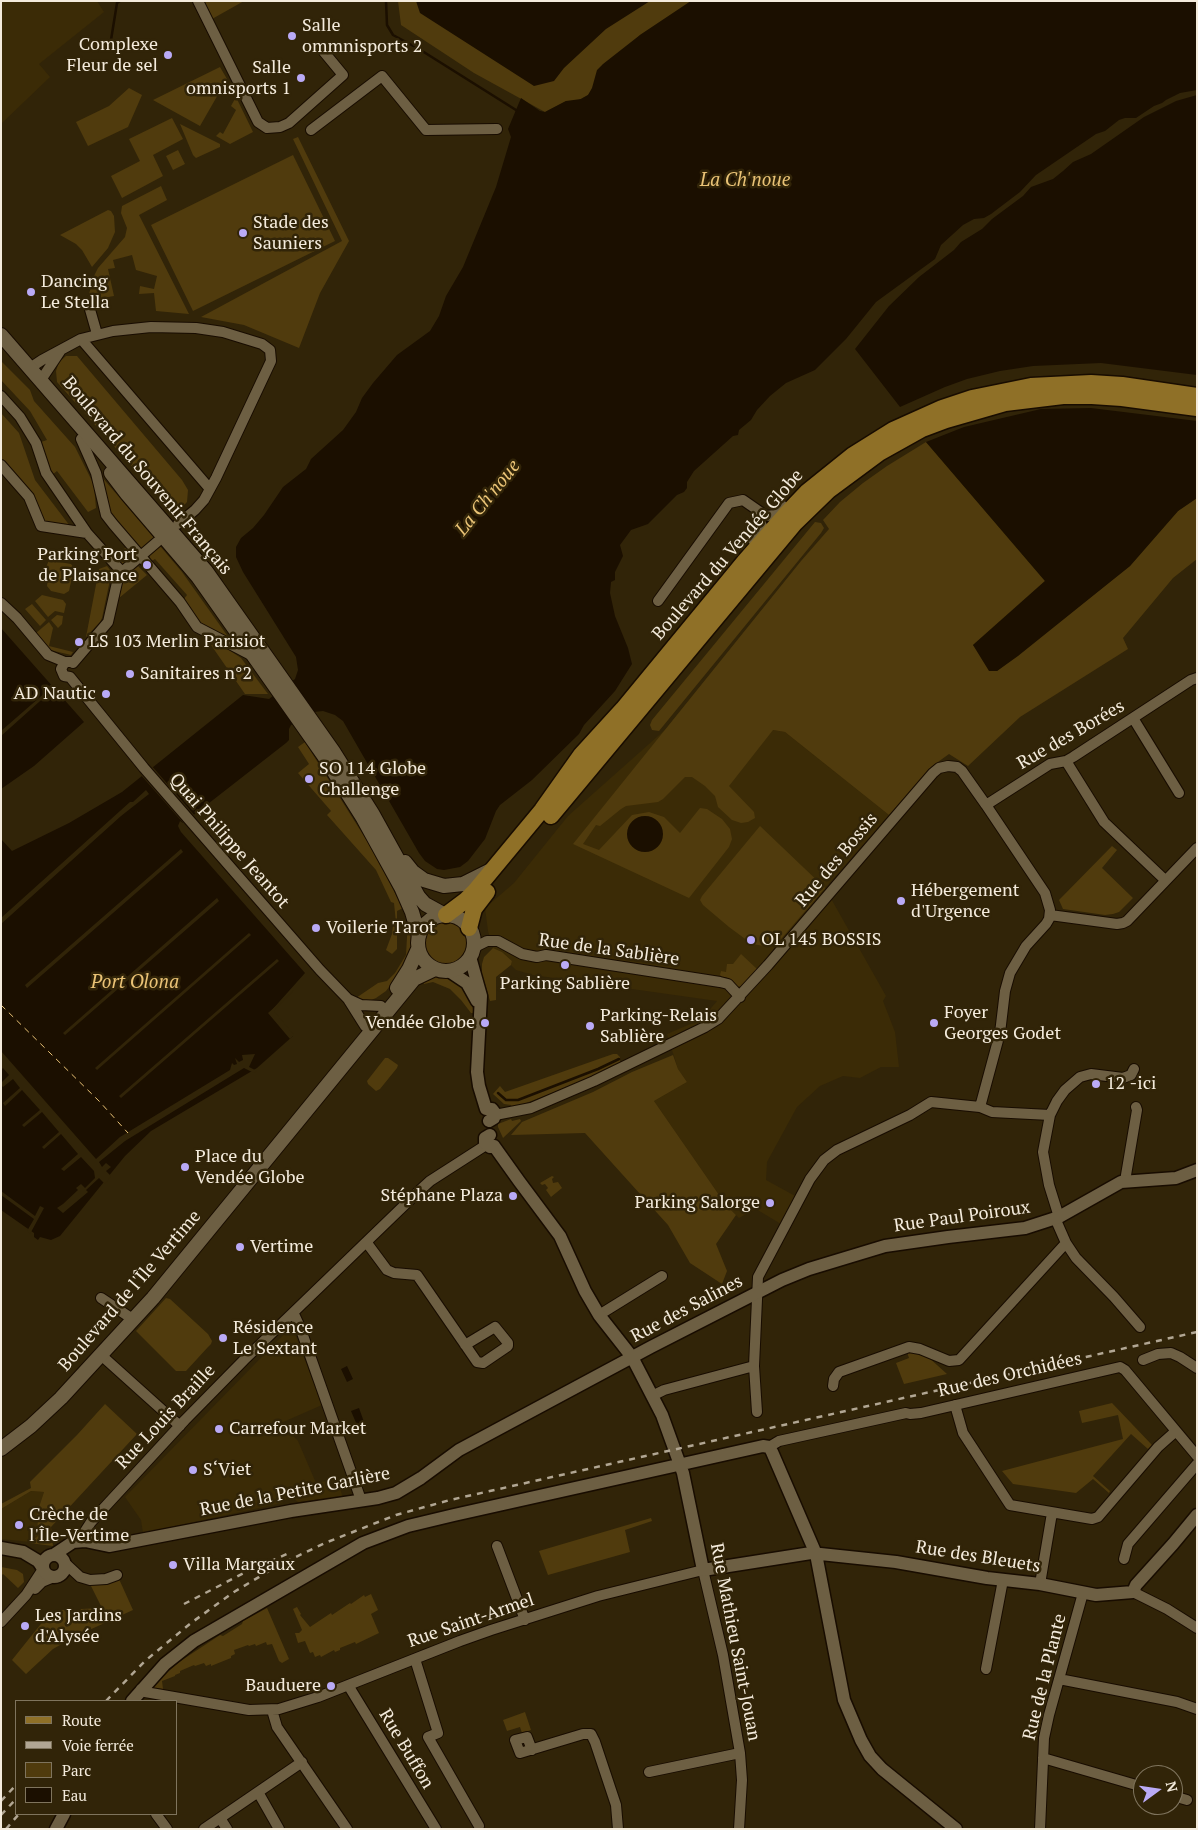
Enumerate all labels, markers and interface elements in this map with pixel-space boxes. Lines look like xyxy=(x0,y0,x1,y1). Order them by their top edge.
place label: Salle ommnisports 2 xyxy=(302,15,422,58)
marker: Salle ommnisports 2 xyxy=(286,30,298,42)
place label: Complexe Fleur de sel xyxy=(66,34,158,76)
marker: Complexe Fleur de sel xyxy=(162,49,174,61)
place label: Salle omnisports 1 xyxy=(186,57,291,100)
marker: Salle omnisports 1 xyxy=(295,72,307,84)
water label: La Ch'noue xyxy=(700,170,790,192)
place label: Stade des Sauniers xyxy=(253,212,329,254)
marker: Stade des Sauniers xyxy=(237,227,249,239)
place label: Dancing Le Stella xyxy=(41,271,110,314)
marker: Dancing Le Stella xyxy=(25,286,37,298)
street label: Boulevard du Souvenir Français xyxy=(58,373,236,579)
water label: La Ch'noue xyxy=(451,456,525,540)
street label: Boulevard du Vendée Globe xyxy=(648,465,808,645)
place label: Parking Port de Plaisance xyxy=(37,544,137,586)
marker: Parking Port de Plaisance xyxy=(141,559,153,571)
place label: LS 103 Merlin Parisiot xyxy=(89,631,265,653)
marker: LS 103 Merlin Parisiot xyxy=(73,636,85,648)
place label: Sanitaires n°2 xyxy=(140,663,252,685)
marker: Sanitaires n°2 xyxy=(124,668,136,680)
place label: AD Nautic xyxy=(14,683,96,705)
marker: AD Nautic xyxy=(100,688,112,700)
street label: Rue des Borées xyxy=(1014,696,1128,774)
place label: SO 114 Globe Challenge xyxy=(319,758,426,801)
street label: Quai Philippe Jeantot xyxy=(164,769,294,913)
marker: SO 114 Globe Challenge xyxy=(303,773,315,785)
street label: Rue des Bossis xyxy=(791,809,883,911)
place label: Hébergement d'Urgence xyxy=(911,880,1019,922)
marker: Hébergement d'Urgence xyxy=(895,895,907,907)
place label: Voilerie Tarot xyxy=(326,917,435,939)
marker: Voilerie Tarot xyxy=(310,922,322,934)
street label: Rue de la Sablière xyxy=(537,929,681,971)
place label: OL 145 BOSSIS xyxy=(761,929,881,951)
marker: OL 145 BOSSIS xyxy=(745,934,757,946)
marker: Parking Sablière xyxy=(559,959,571,971)
water label: Port Olona xyxy=(91,972,179,994)
place label: Parking Sablière xyxy=(500,973,630,995)
place label: Foyer Georges Godet xyxy=(944,1002,1061,1044)
place label: Parking-Relais Sablière xyxy=(600,1005,717,1048)
place label: Vendée Globe xyxy=(365,1012,475,1034)
marker: Vendée Globe xyxy=(479,1017,491,1029)
marker: Foyer Georges Godet xyxy=(928,1017,940,1029)
marker: Parking-Relais Sablière xyxy=(584,1020,596,1032)
place label: 12 -ici xyxy=(1106,1073,1156,1095)
marker: 12 -ici xyxy=(1090,1078,1102,1090)
place label: Place du Vendée Globe xyxy=(195,1146,305,1188)
marker: Place du Vendée Globe xyxy=(179,1161,191,1173)
place label: Stéphane Plaza xyxy=(381,1185,503,1207)
marker: Stéphane Plaza xyxy=(507,1190,519,1202)
place label: Parking Salorge xyxy=(635,1192,760,1214)
marker: Parking Salorge xyxy=(764,1197,776,1209)
street label: Rue Paul Poiroux xyxy=(893,1197,1031,1237)
street label: Boulevard de l'Île Vertime xyxy=(54,1206,206,1376)
place label: Vertime xyxy=(250,1236,313,1258)
marker: Vertime xyxy=(234,1241,246,1253)
street label: Rue des Salines xyxy=(627,1270,747,1348)
place label: Résidence Le Sextant xyxy=(233,1317,317,1360)
marker: Résidence Le Sextant xyxy=(217,1332,229,1344)
street label: Rue des Orchidées xyxy=(936,1348,1084,1402)
street label: Rue Louis Braille xyxy=(112,1360,220,1474)
place label: Carrefour Market xyxy=(229,1418,366,1440)
marker: Carrefour Market xyxy=(213,1423,225,1435)
place label: S‘Viet xyxy=(203,1459,251,1481)
street label: Rue de la Petite Garlière xyxy=(198,1463,392,1521)
marker: S‘Viet xyxy=(187,1464,199,1476)
place label: Crèche de l'Île-Vertime xyxy=(29,1504,129,1546)
marker: Crèche de l'Île-Vertime xyxy=(13,1519,25,1531)
street label: Rue des Bleuets xyxy=(914,1536,1042,1578)
street label: Rue Mathieu Saint-Jouan xyxy=(705,1541,765,1743)
place label: Villa Margaux xyxy=(183,1554,295,1576)
marker: Villa Margaux xyxy=(167,1559,179,1571)
street label: Rue Saint-Armel xyxy=(405,1589,537,1653)
place label: Les Jardins d'Alysée xyxy=(35,1605,122,1648)
street label: Rue de la Plante xyxy=(1019,1612,1071,1742)
marker: Les Jardins d'Alysée xyxy=(19,1620,31,1632)
place label: Bauduere xyxy=(245,1675,321,1697)
marker: Bauduere xyxy=(325,1680,337,1692)
legend xyxy=(15,1700,178,1815)
street label: Rue Buffon xyxy=(374,1705,438,1793)
text: Route xyxy=(62,1710,101,1730)
text: Voie ferrée xyxy=(62,1735,134,1755)
text: Parc xyxy=(62,1760,91,1780)
north arrow xyxy=(1133,1765,1183,1815)
text: N xyxy=(1162,1779,1183,1794)
text: Eau xyxy=(62,1785,87,1805)

